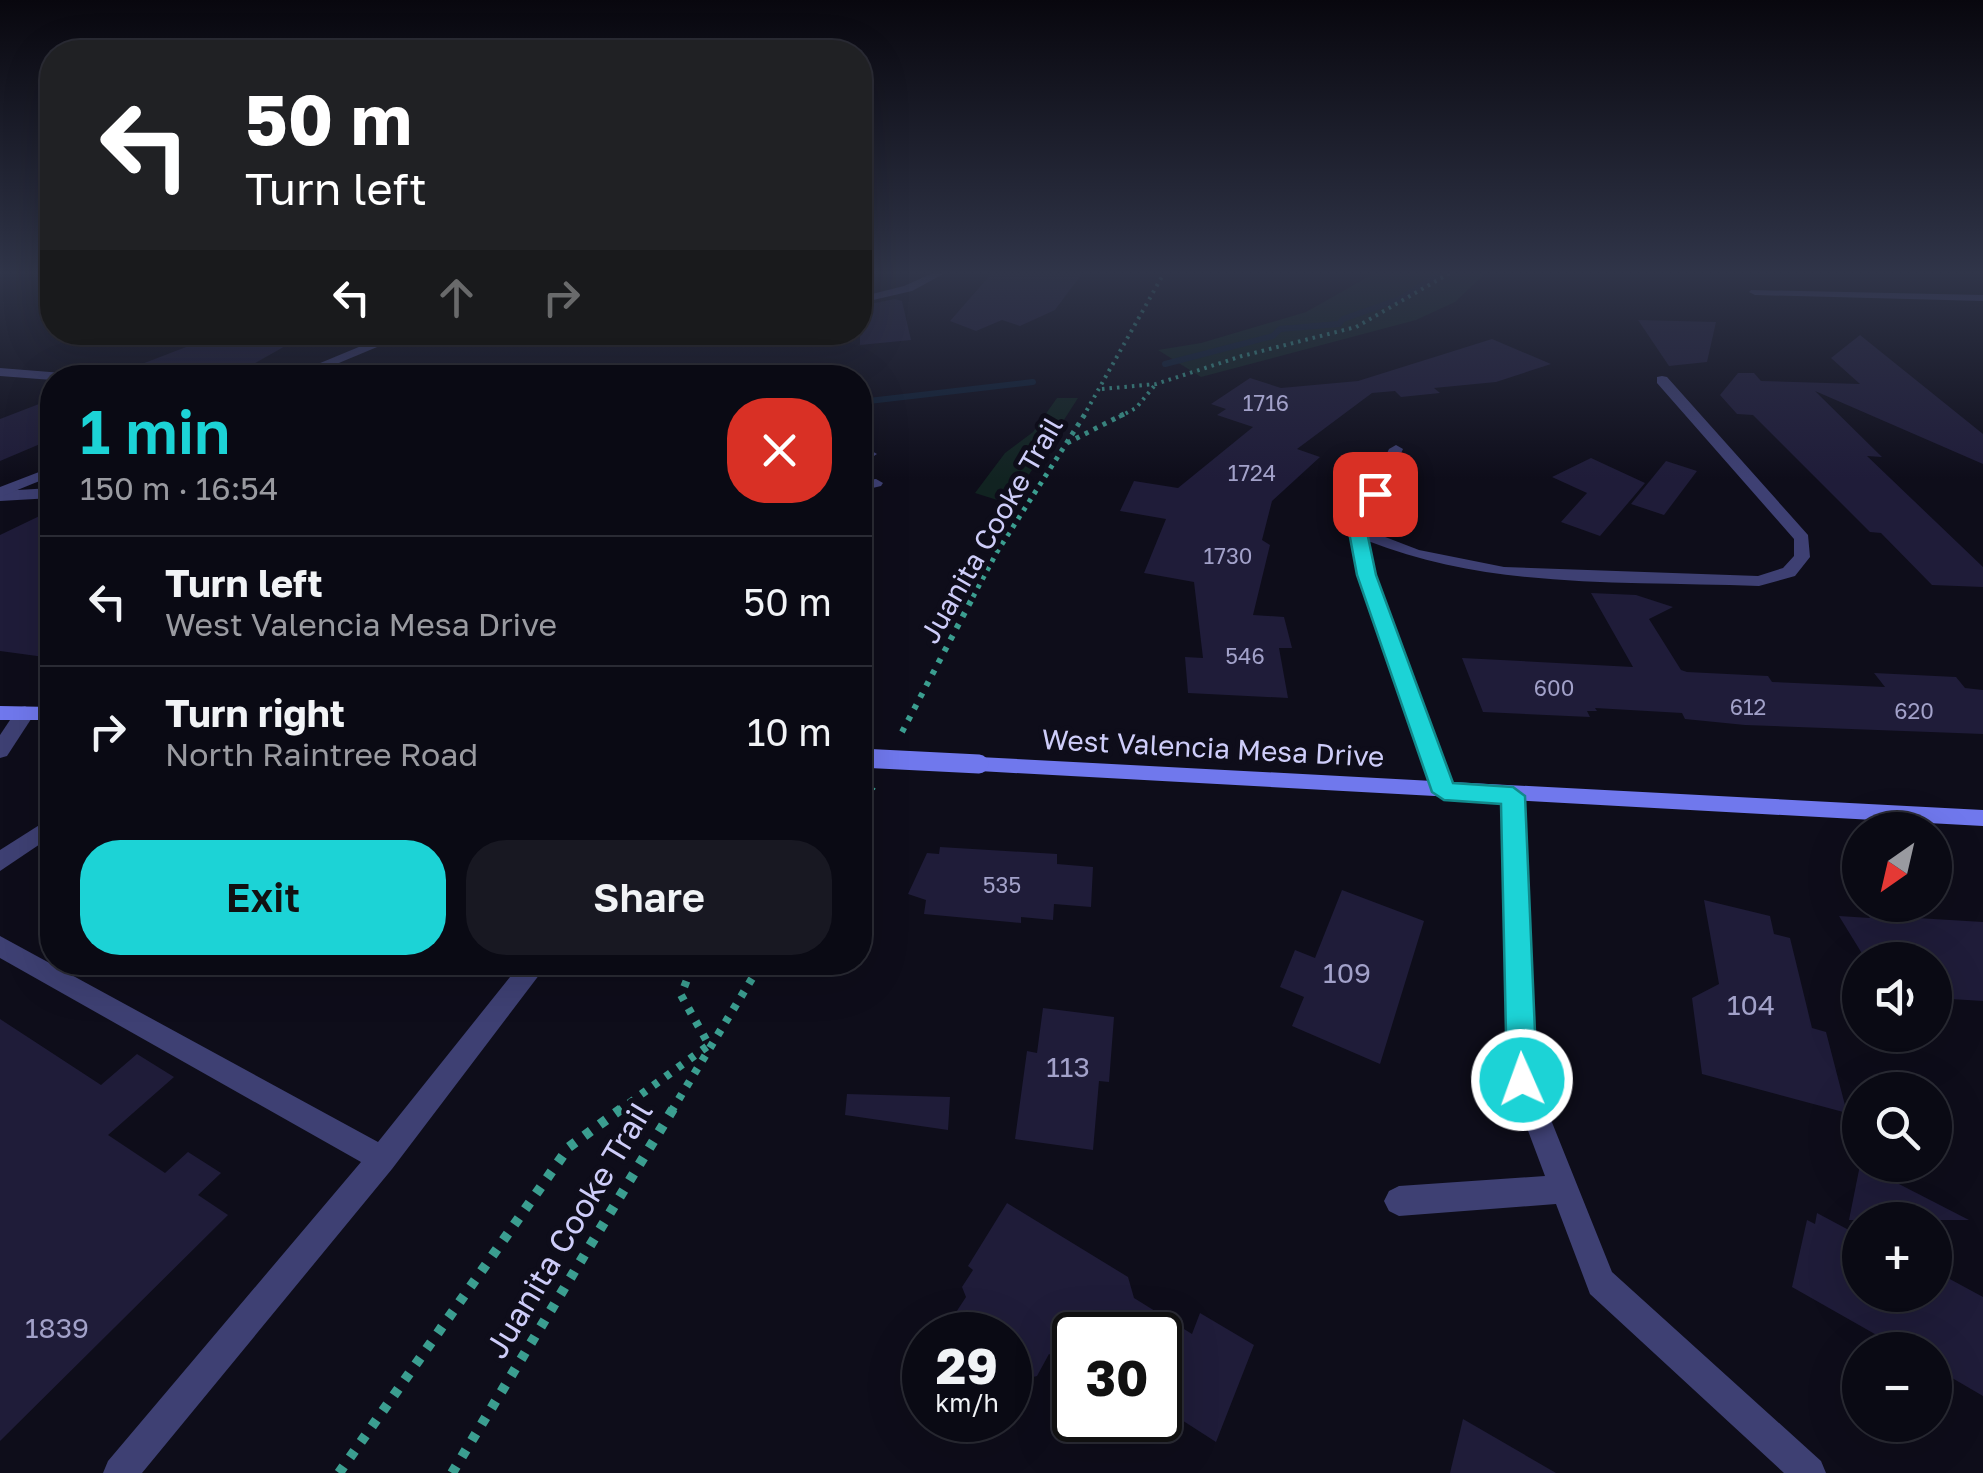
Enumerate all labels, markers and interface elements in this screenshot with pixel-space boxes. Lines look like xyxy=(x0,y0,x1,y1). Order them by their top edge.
text: 50 m xyxy=(245,76,412,160)
icon: left xyxy=(80,80,210,210)
text: Turn left xyxy=(245,161,427,215)
icon: left xyxy=(324,270,379,325)
icon: ahead xyxy=(429,270,484,325)
icon: right xyxy=(534,270,589,325)
house number: 1716 xyxy=(1243,389,1289,416)
text: 1 min xyxy=(80,395,230,467)
button: close xyxy=(727,398,832,503)
street label: Juanita Cooke Trail xyxy=(912,411,1069,649)
pin xyxy=(1333,452,1418,537)
house number: 1724 xyxy=(1228,459,1276,486)
icon: arrive xyxy=(1348,467,1403,522)
text: 150 m · 16:54 xyxy=(80,469,278,507)
house number: 1730 xyxy=(1204,542,1252,569)
text: Turn left xyxy=(165,560,323,605)
icon: left xyxy=(80,574,135,629)
text: 50 m xyxy=(743,579,832,624)
text: West Valencia Mesa Drive xyxy=(165,605,557,643)
house number: 546 xyxy=(1225,642,1265,669)
house number: 600 xyxy=(1534,674,1574,701)
text: Turn right xyxy=(165,690,345,735)
house number: 612 xyxy=(1730,693,1766,720)
house number: 620 xyxy=(1894,697,1934,724)
icon: right xyxy=(80,704,135,759)
text: 10 m xyxy=(747,709,832,754)
street label: West Valencia Mesa Drive xyxy=(1041,722,1385,773)
text: North Raintree Road xyxy=(165,735,478,773)
north arrow xyxy=(1842,812,1952,922)
map controls xyxy=(1842,812,1952,1442)
button: Exit xyxy=(80,840,446,955)
button: Share xyxy=(466,840,832,955)
house number: 535 xyxy=(983,871,1021,898)
button: sound xyxy=(1842,942,1952,1052)
house number: 109 xyxy=(1323,956,1371,989)
house number: 104 xyxy=(1727,988,1775,1021)
position arrow xyxy=(1470,1028,1574,1132)
house number: 113 xyxy=(1046,1050,1090,1083)
button: search xyxy=(1842,1072,1952,1182)
street label: Juanita Cooke Trail xyxy=(477,1094,660,1365)
button: + xyxy=(1842,1202,1952,1312)
house number: 1839 xyxy=(25,1311,89,1344)
speed limit sign: 30 xyxy=(1052,1312,1182,1442)
button: − xyxy=(1842,1332,1952,1442)
text: 29 xyxy=(936,1335,998,1395)
text: km/h xyxy=(935,1387,999,1418)

